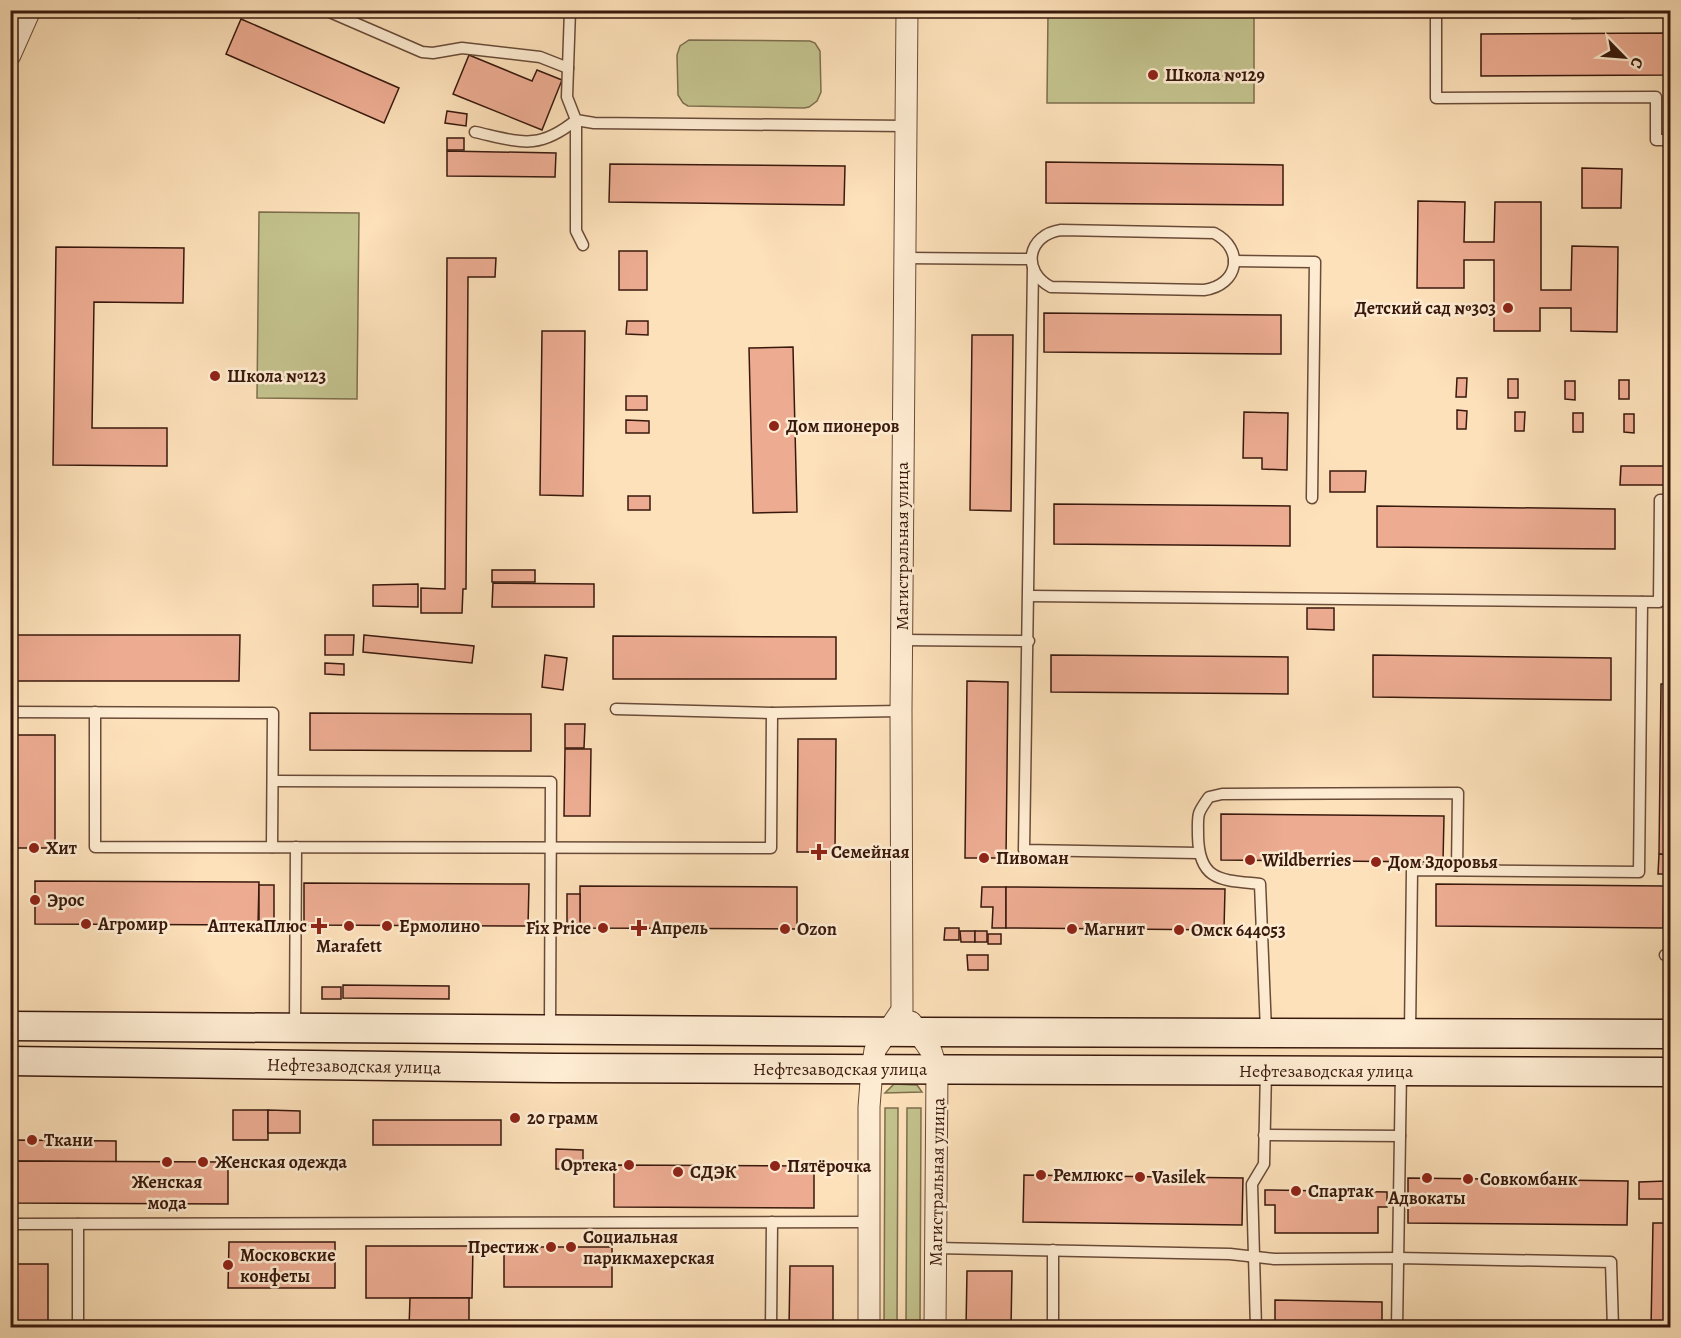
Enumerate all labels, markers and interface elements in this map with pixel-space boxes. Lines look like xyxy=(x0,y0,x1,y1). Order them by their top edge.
north arrow xyxy=(1594,27,1654,87)
text: С xyxy=(1625,54,1649,72)
place label: Школа №129 xyxy=(1165,63,1265,87)
marker: Школа №129 xyxy=(1146,68,1160,82)
place label: Детский сад №303 xyxy=(1355,296,1496,320)
marker: Детский сад №303 xyxy=(1501,301,1515,315)
place label: Школа №123 xyxy=(227,364,326,388)
marker: Школа №123 xyxy=(208,369,222,383)
place label: Дом пионеров xyxy=(786,414,899,438)
marker: Дом пионеров xyxy=(767,419,781,433)
street label: Магистральная улица xyxy=(890,461,914,630)
place label: Хит xyxy=(46,836,77,860)
place label: Семейная xyxy=(831,840,910,864)
marker: Хит xyxy=(27,841,41,855)
marker: Семейная xyxy=(812,845,826,859)
place label: Пивоман xyxy=(996,846,1069,870)
place label: Wildberries xyxy=(1261,848,1351,872)
place label: Дом Здоровья xyxy=(1388,850,1498,874)
marker: Пивоман xyxy=(977,851,991,865)
marker: Wildberries xyxy=(1243,853,1257,867)
marker: Дом Здоровья xyxy=(1369,855,1383,869)
place label: Эрос xyxy=(47,888,85,912)
marker: Эрос xyxy=(28,893,42,907)
place label: Агромир xyxy=(97,912,168,936)
place label: АптекаПлюс xyxy=(207,914,307,938)
place label: Ермолино xyxy=(399,914,480,938)
place label: Fix Price xyxy=(526,916,591,940)
place label: Апрель xyxy=(650,916,708,940)
marker: Агромир xyxy=(79,917,93,931)
place label: Ozon xyxy=(797,917,837,941)
place label: Магнит xyxy=(1084,917,1145,941)
place label: Омск 644053 xyxy=(1191,918,1286,942)
marker: АптекаПлюс xyxy=(312,919,326,933)
marker: Marafett xyxy=(342,919,356,933)
marker: Ермолино xyxy=(380,919,394,933)
marker: Fix Price xyxy=(596,921,610,935)
marker: Апрель xyxy=(632,921,646,935)
marker: Ozon xyxy=(778,922,792,936)
marker: Магнит xyxy=(1065,922,1079,936)
marker: Омск 644053 xyxy=(1172,923,1186,937)
place label: Marafett xyxy=(316,934,382,958)
street label: Нефтезаводская улица xyxy=(267,1052,442,1080)
street label: Нефтезаводская улица xyxy=(753,1057,928,1081)
street label: Нефтезаводская улица xyxy=(1239,1059,1414,1083)
street label: Магистральная улица xyxy=(924,1097,950,1267)
place label: 20 грамм xyxy=(527,1106,598,1130)
marker: 20 грамм xyxy=(508,1111,522,1125)
place label: Ткани xyxy=(44,1128,94,1152)
marker: Ткани xyxy=(25,1133,39,1147)
place label: Женская одежда xyxy=(215,1150,347,1174)
place label: Ортека xyxy=(561,1153,617,1177)
place label: Пятёрочка xyxy=(787,1154,872,1178)
marker: Женская мода xyxy=(160,1155,174,1169)
marker: Женская одежда xyxy=(196,1155,210,1169)
marker: Ортека xyxy=(622,1158,636,1172)
marker: Пятёрочка xyxy=(768,1159,782,1173)
place label: СДЭК xyxy=(690,1160,737,1184)
place label: Ремлюкс xyxy=(1053,1163,1124,1187)
marker: СДЭК xyxy=(671,1165,685,1179)
place label: Vasilek xyxy=(1151,1165,1206,1189)
place label: Совкомбанк xyxy=(1480,1167,1578,1191)
marker: Ремлюкс xyxy=(1034,1168,1048,1182)
place label: Женская мода xyxy=(132,1170,202,1215)
marker: Vasilek xyxy=(1133,1170,1147,1184)
marker: Адвокаты xyxy=(1420,1171,1434,1185)
marker: Совкомбанк xyxy=(1461,1172,1475,1186)
place label: Спартак xyxy=(1308,1179,1374,1203)
marker: Спартак xyxy=(1289,1184,1303,1198)
place label: Адвокаты xyxy=(1387,1186,1466,1210)
place label: Социальная парикмахерская xyxy=(583,1225,715,1270)
place label: Престиж xyxy=(468,1235,539,1259)
marker: Престиж xyxy=(544,1240,558,1254)
marker: Социальная парикмахерская xyxy=(564,1240,578,1254)
place label: Московские конфеты xyxy=(240,1243,336,1288)
marker: Московские конфеты xyxy=(221,1258,235,1272)

